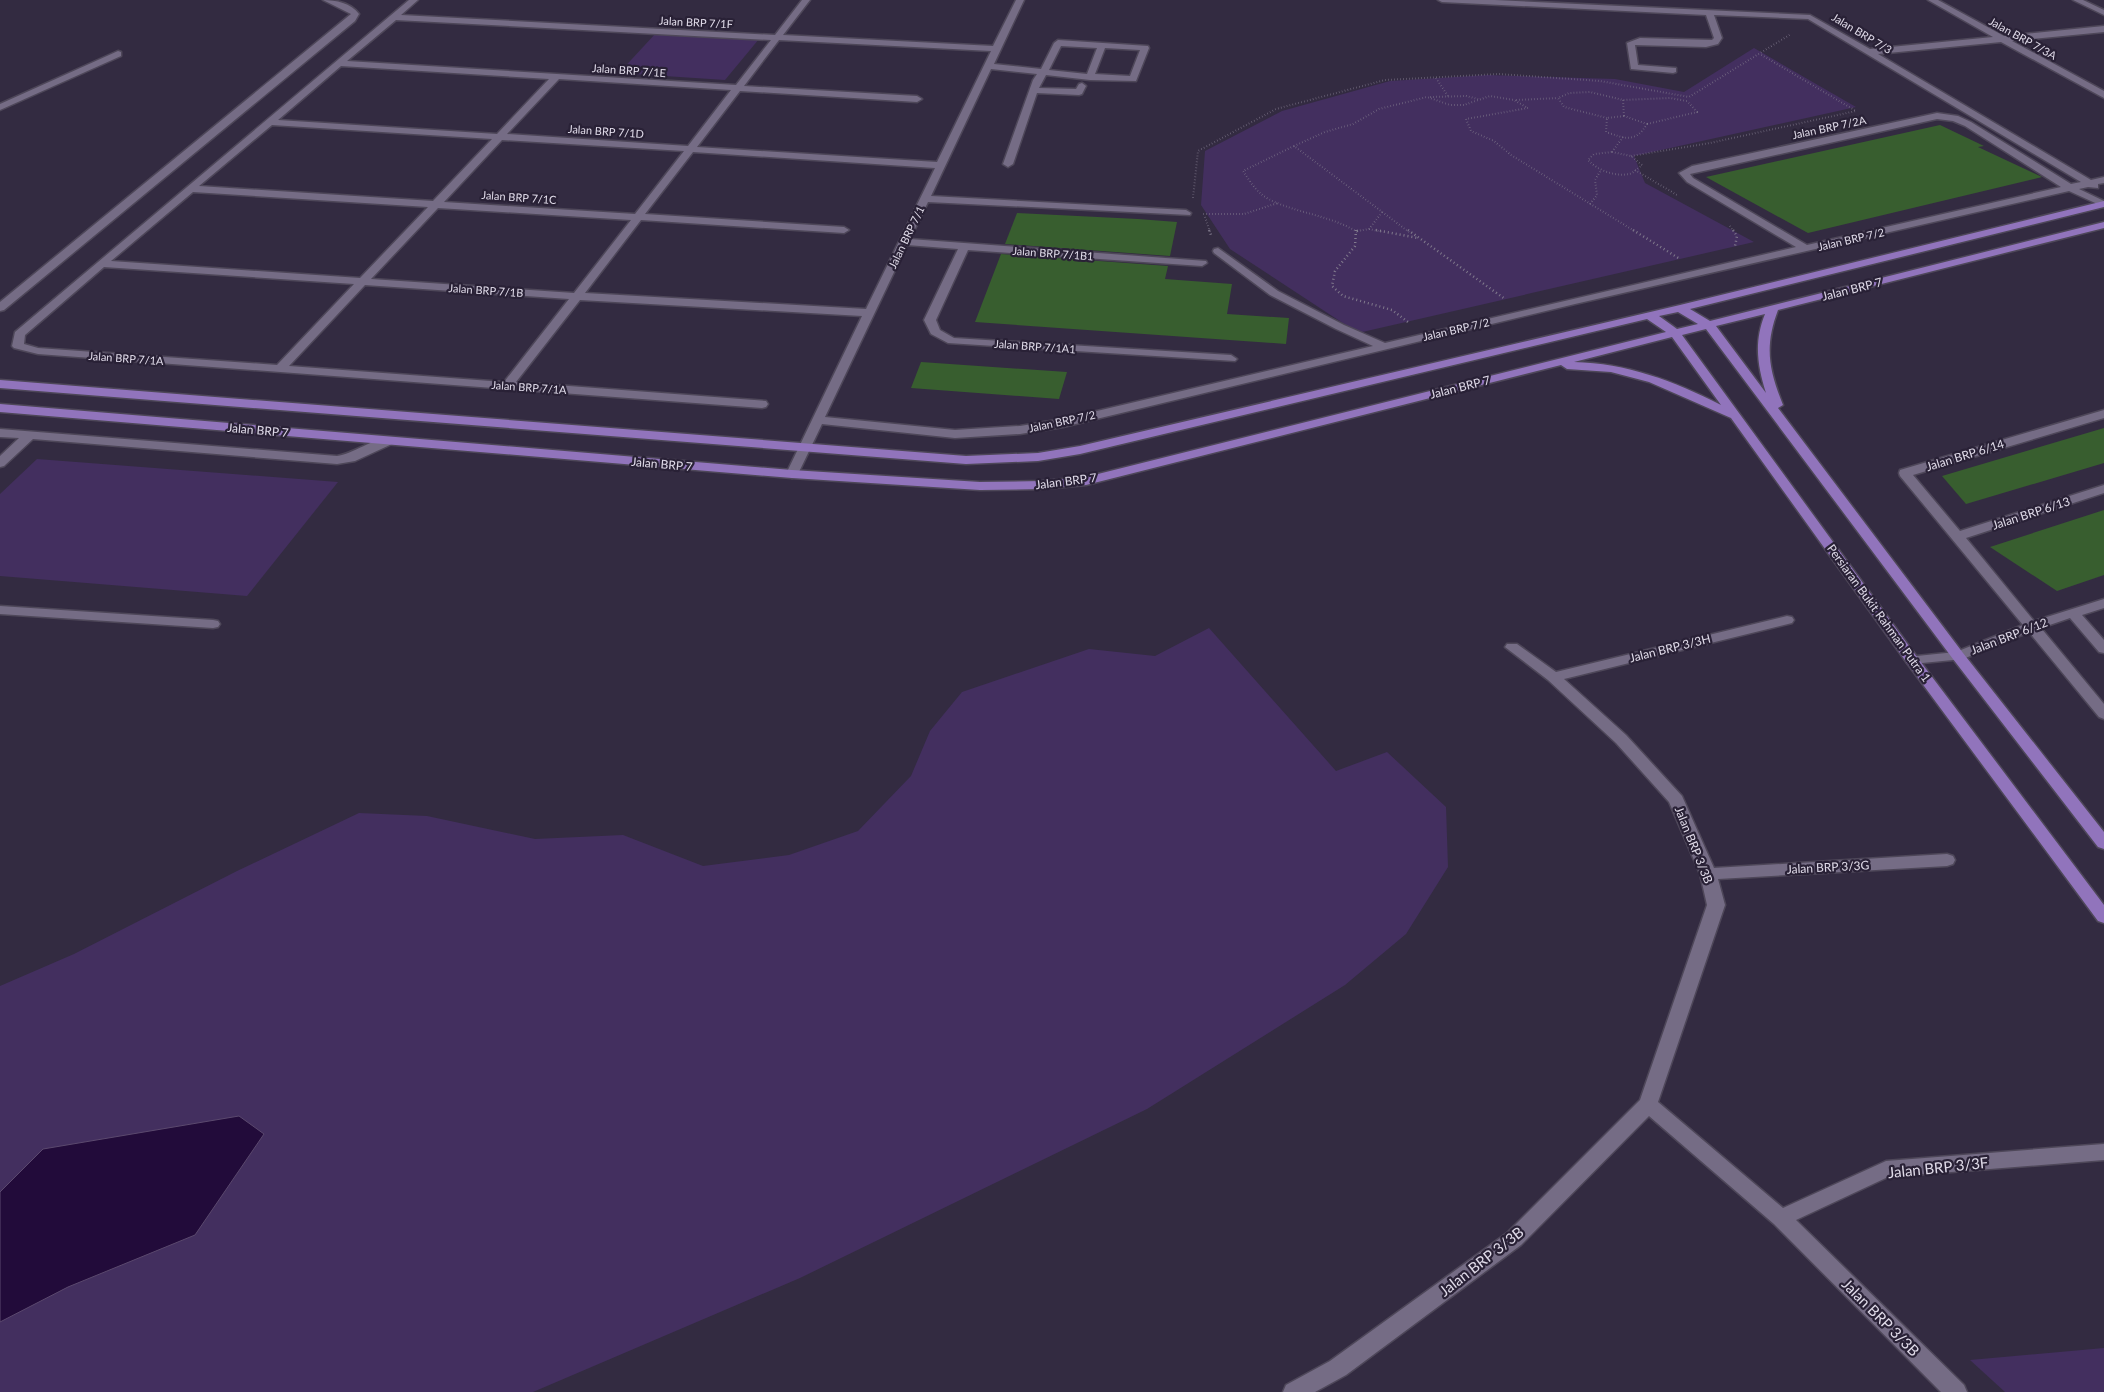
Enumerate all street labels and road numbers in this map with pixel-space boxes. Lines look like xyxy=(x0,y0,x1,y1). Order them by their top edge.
street label: Jalan BRP 7/3 xyxy=(1830,10,1894,56)
street label: Jalan BRP 7/1F xyxy=(659,14,733,30)
street label: Jalan BRP 7/3A xyxy=(1987,14,2060,62)
street label: Jalan BRP 7/1E xyxy=(592,61,666,79)
street label: Jalan BRP 7/2A xyxy=(1791,113,1868,141)
street label: Jalan BRP 7/1D xyxy=(568,122,644,140)
street label: Jalan BRP 7/1C xyxy=(481,188,558,206)
street label: Jalan BRP 7/1 xyxy=(885,204,927,270)
street label: Jalan BRP 7/2 xyxy=(1817,225,1885,253)
street label: Jalan BRP 7/1B1 xyxy=(1012,244,1094,262)
street label: Jalan BRP 7 xyxy=(1820,274,1884,304)
street label: Jalan BRP 7/1B xyxy=(448,281,524,299)
street label: Jalan BRP 7/2 xyxy=(1422,315,1490,343)
street label: Jalan BRP 7/1A1 xyxy=(994,337,1076,355)
street label: Jalan BRP 7/1A xyxy=(88,349,165,367)
street label: Jalan BRP 7 xyxy=(1428,372,1492,402)
street label: Jalan BRP 7/1A xyxy=(491,378,568,396)
street label: Jalan BRP 7/2 xyxy=(1027,408,1097,434)
street label: Jalan BRP 7 xyxy=(227,420,289,440)
street label: Jalan BRP 6/14 xyxy=(1924,436,2006,474)
street label: Jalan BRP 7 xyxy=(631,454,693,474)
street label: Jalan BRP 7 xyxy=(1035,470,1097,492)
street label: Jalan BRP 6/13 xyxy=(1990,493,2072,533)
street label: Persiaran Bukit Rahman Putra 1 xyxy=(1824,541,1934,685)
street label: Jalan BRP 6/12 xyxy=(1969,614,2049,657)
street label: Jalan BRP 3/3H xyxy=(1628,631,1712,665)
street label: Jalan BRP 3/3B xyxy=(1672,804,1716,886)
street label: Jalan BRP 3/3G xyxy=(1786,857,1870,877)
street label: Jalan BRP 3/3F xyxy=(1887,1153,1989,1181)
street label: Jalan BRP 3/3B xyxy=(1435,1222,1527,1300)
street label: Jalan BRP 3/3B xyxy=(1839,1275,1923,1359)

